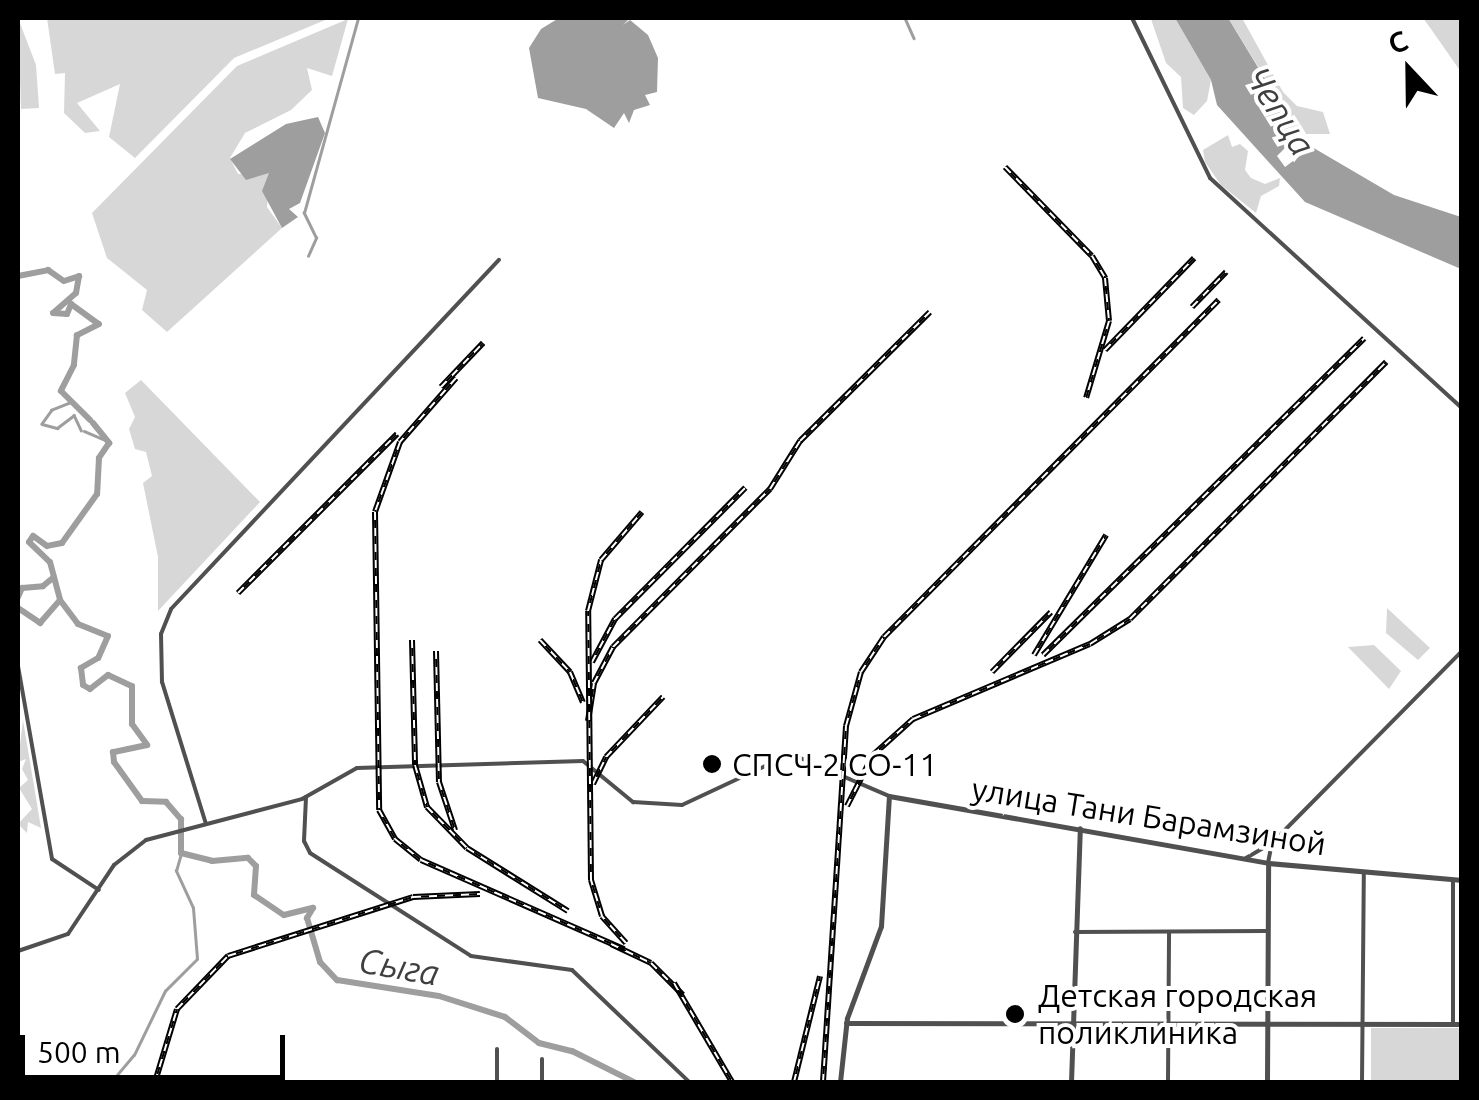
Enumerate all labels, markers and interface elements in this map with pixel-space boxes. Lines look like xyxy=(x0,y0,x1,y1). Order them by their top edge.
north arrow xyxy=(1359,20,1459,120)
text: С xyxy=(1383,24,1412,59)
water label: Чепца xyxy=(1238,59,1324,163)
place label: СПСЧ-2 СО-11 xyxy=(732,745,938,783)
marker: СПСЧ-2 СО-11 xyxy=(701,753,723,775)
street label: улица Тани Барамзиной xyxy=(969,769,1329,863)
water label: Сыга xyxy=(356,938,442,994)
place label: Детская городская поликлиника xyxy=(1038,977,1317,1052)
marker: Детская городская поликлиника xyxy=(1002,1001,1028,1027)
scale bar xyxy=(25,1015,290,1077)
text: 500 m xyxy=(37,1035,121,1069)

